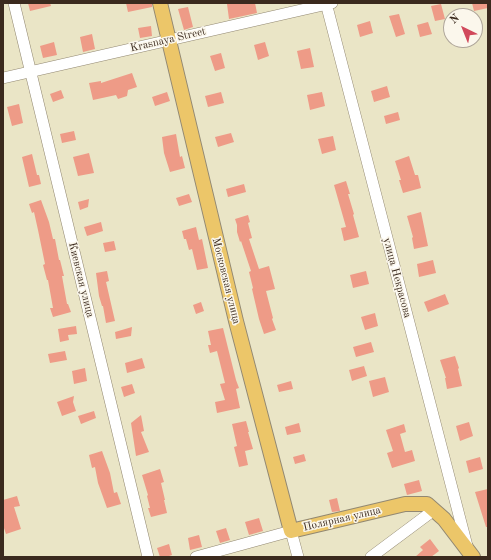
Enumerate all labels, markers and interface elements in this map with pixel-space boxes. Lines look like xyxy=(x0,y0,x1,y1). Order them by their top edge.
north arrow xyxy=(443,8,483,48)
text: N xyxy=(448,13,462,26)
street label: Krasnaya Street xyxy=(129,25,207,55)
street label: улица Некрасова xyxy=(380,236,414,320)
street label: Московская улица xyxy=(209,237,243,325)
street label: Киевская улица xyxy=(65,241,97,319)
street label: Полярная улица xyxy=(302,504,382,534)

